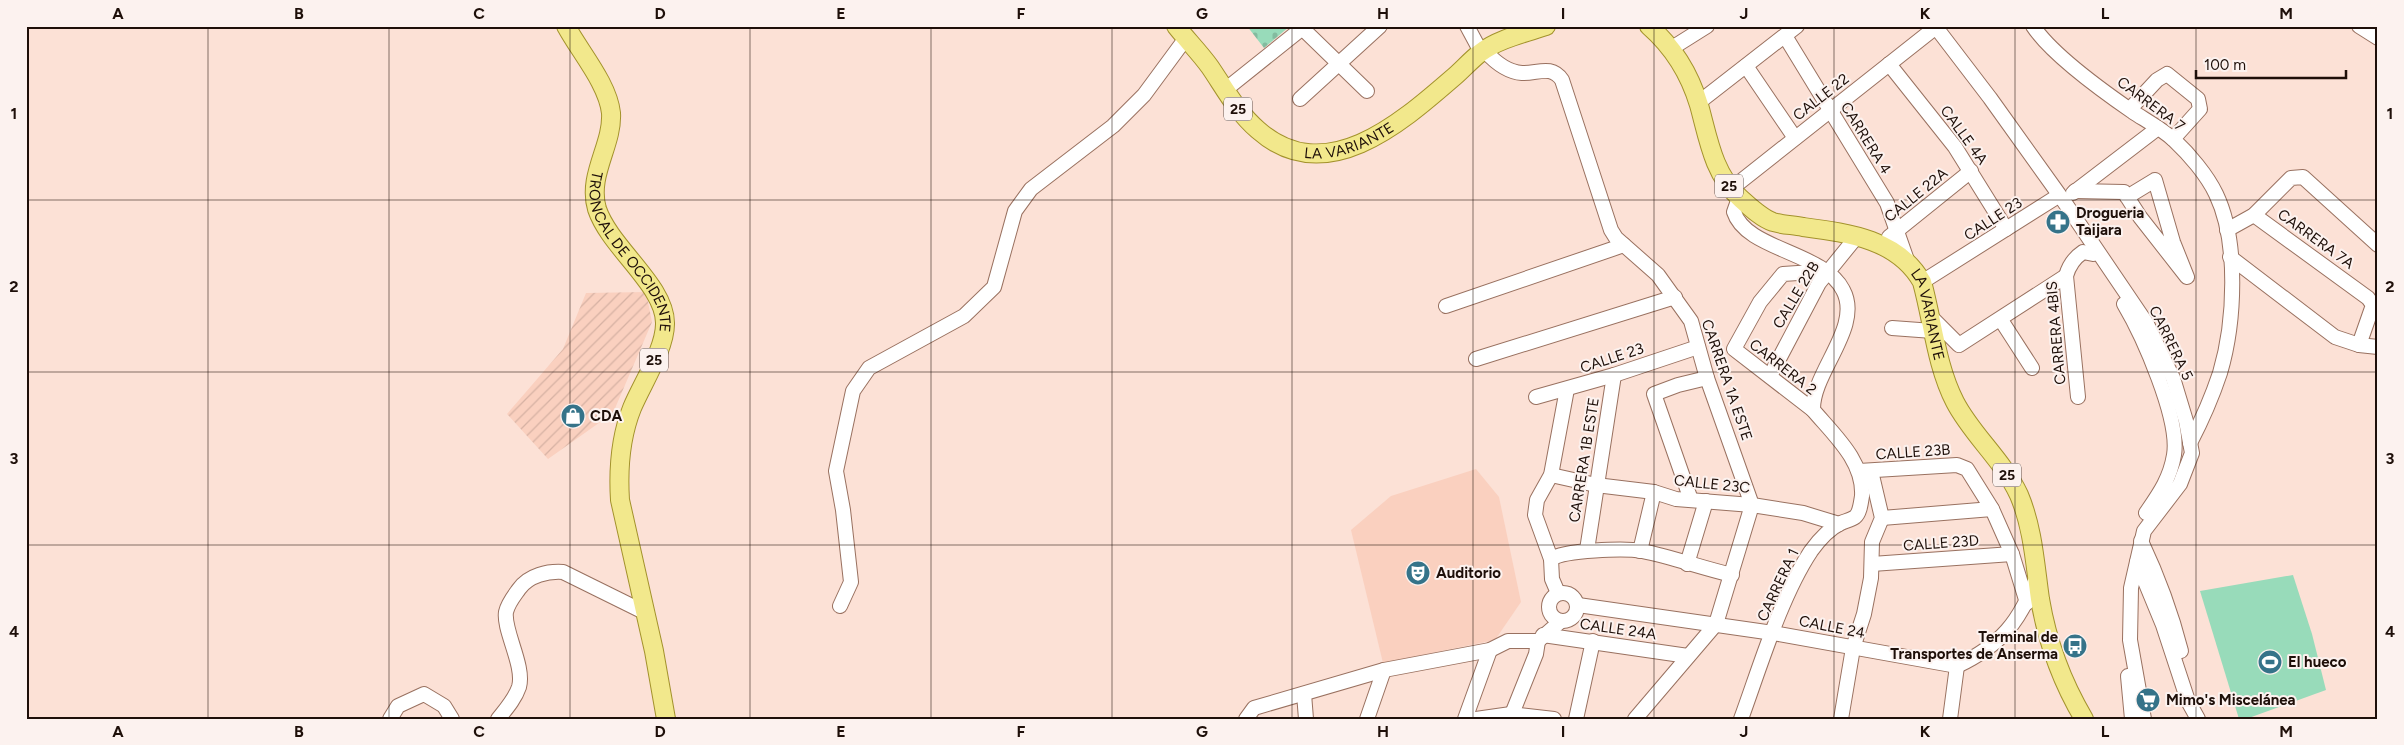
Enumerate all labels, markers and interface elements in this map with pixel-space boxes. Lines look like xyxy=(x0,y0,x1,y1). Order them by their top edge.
text: A xyxy=(112,4,124,23)
text: B xyxy=(294,4,304,23)
text: C xyxy=(473,4,485,23)
text: D xyxy=(654,4,666,23)
text: E xyxy=(836,4,846,23)
text: F xyxy=(1017,4,1026,23)
text: G xyxy=(1196,4,1208,23)
text: H xyxy=(1377,4,1389,23)
text: I xyxy=(1561,4,1565,23)
text: J xyxy=(1740,4,1748,23)
text: K xyxy=(1920,4,1931,23)
text: L xyxy=(2101,4,2110,23)
text: M xyxy=(2279,4,2293,23)
scale bar xyxy=(2196,48,2346,80)
text: 100 m xyxy=(2204,56,2246,74)
street label: CALLE 22 xyxy=(1789,70,1853,124)
street label: CARRERA 7 xyxy=(2114,73,2188,135)
road number: 25 xyxy=(1224,98,1252,120)
street label: CARRERA 4 xyxy=(1837,99,1895,177)
street label: CALLE 4A xyxy=(1937,102,1991,168)
text: 1 xyxy=(11,104,17,123)
text: 1 xyxy=(2387,104,2393,123)
street label: LA VARIANTE xyxy=(1303,118,1397,163)
street label: CALLE 22A xyxy=(1881,164,1951,226)
street label: TRONCAL DE OCCIDENTE xyxy=(586,170,674,333)
road number: 25 xyxy=(1715,175,1743,198)
street label: CALLE 23 xyxy=(1961,194,2025,244)
place label: Drogueria Taijara xyxy=(2076,204,2144,239)
street label: CARRERA 7A xyxy=(2274,205,2358,273)
pharmacy icon: Drogueria Taijara xyxy=(2045,209,2071,235)
street label: CALLE 22B xyxy=(1769,258,1823,332)
street label: LA VARIANTE xyxy=(1907,265,1948,362)
text: 2 xyxy=(9,277,19,296)
text: 2 xyxy=(2385,277,2395,296)
street label: CARRERA 4BIS xyxy=(2043,281,2069,385)
street label: CARRERA 5 xyxy=(2145,303,2197,383)
street label: CARRERA 1A ESTE xyxy=(1698,317,1756,443)
street label: CARRERA 2 xyxy=(1746,335,1820,399)
street label: CALLE 23 xyxy=(1578,339,1646,377)
road number: 25 xyxy=(640,348,668,372)
street label: CARRERA 1B ESTE xyxy=(1565,396,1603,524)
shop icon: CDA xyxy=(560,403,586,429)
place label: CDA xyxy=(590,407,622,425)
street label: CALLE 23B xyxy=(1875,440,1951,464)
text: 3 xyxy=(10,449,19,468)
text: 3 xyxy=(2386,449,2395,468)
road number: 25 xyxy=(1993,464,2021,486)
street label: CALLE 23C xyxy=(1673,471,1751,497)
street label: CALLE 23D xyxy=(1902,531,1980,555)
street label: CARRERA 1 xyxy=(1753,546,1803,624)
theatre icon: Auditorio xyxy=(1405,560,1431,586)
place label: Auditorio xyxy=(1436,564,1501,582)
street label: CALLE 24 xyxy=(1797,612,1867,642)
street label: CALLE 24A xyxy=(1579,615,1657,643)
text: 4 xyxy=(9,622,19,641)
text: 4 xyxy=(2385,622,2395,641)
place label: Terminal de Transportes de Anserma xyxy=(1890,628,2059,663)
bus stop icon: Terminal de Transportes de Anserma xyxy=(2062,633,2088,659)
sports icon: El hueco xyxy=(2257,649,2283,675)
place label: El hueco xyxy=(2288,653,2347,671)
supermarket icon: Mimo's Miscelánea xyxy=(2135,687,2161,713)
place label: Mimo's Miscelánea xyxy=(2166,691,2296,709)
text: A xyxy=(112,722,124,741)
text: B xyxy=(294,722,304,741)
text: C xyxy=(473,722,485,741)
text: D xyxy=(654,722,666,741)
text: E xyxy=(836,722,846,741)
text: F xyxy=(1017,722,1026,741)
text: G xyxy=(1196,722,1208,741)
text: H xyxy=(1377,722,1389,741)
text: I xyxy=(1561,722,1565,741)
text: J xyxy=(1740,722,1748,741)
text: K xyxy=(1920,722,1931,741)
text: L xyxy=(2101,722,2110,741)
text: M xyxy=(2279,722,2293,741)

